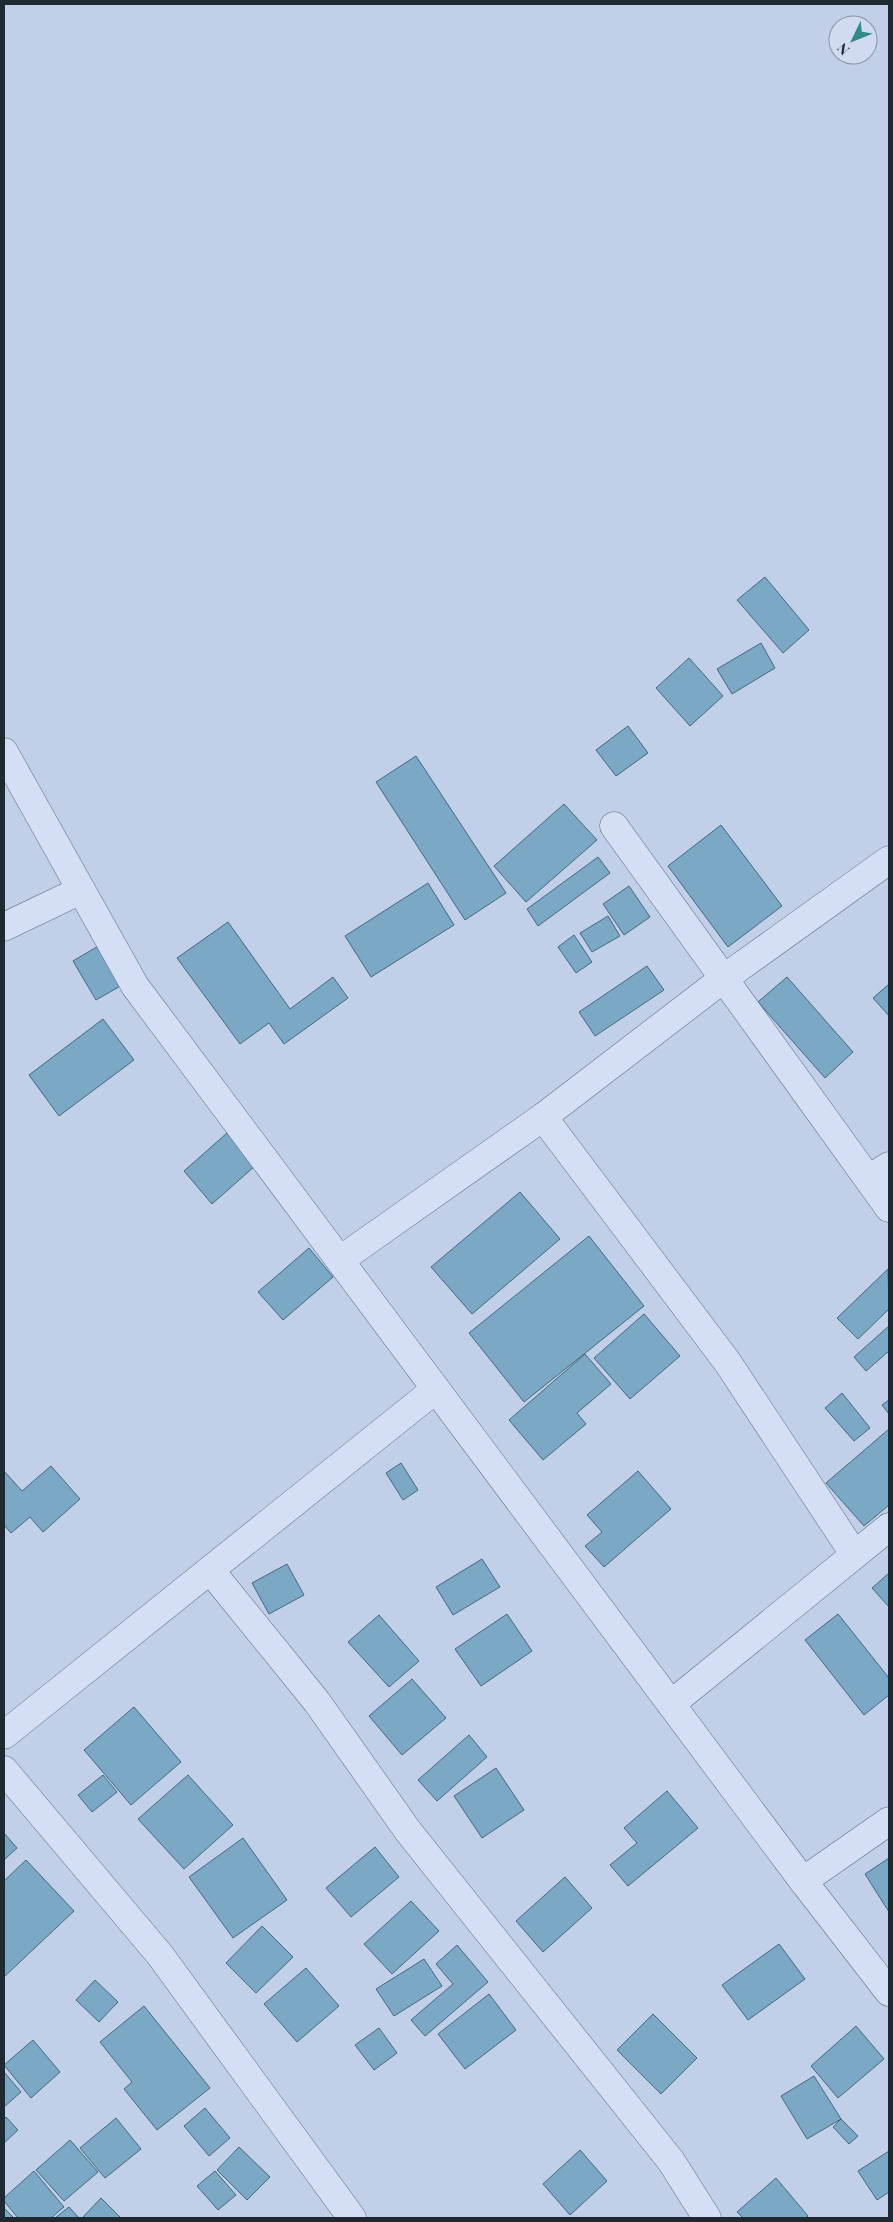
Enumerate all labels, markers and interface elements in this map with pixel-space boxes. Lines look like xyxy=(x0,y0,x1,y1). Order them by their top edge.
north arrow xyxy=(828,15,878,65)
text: N xyxy=(833,39,854,59)

